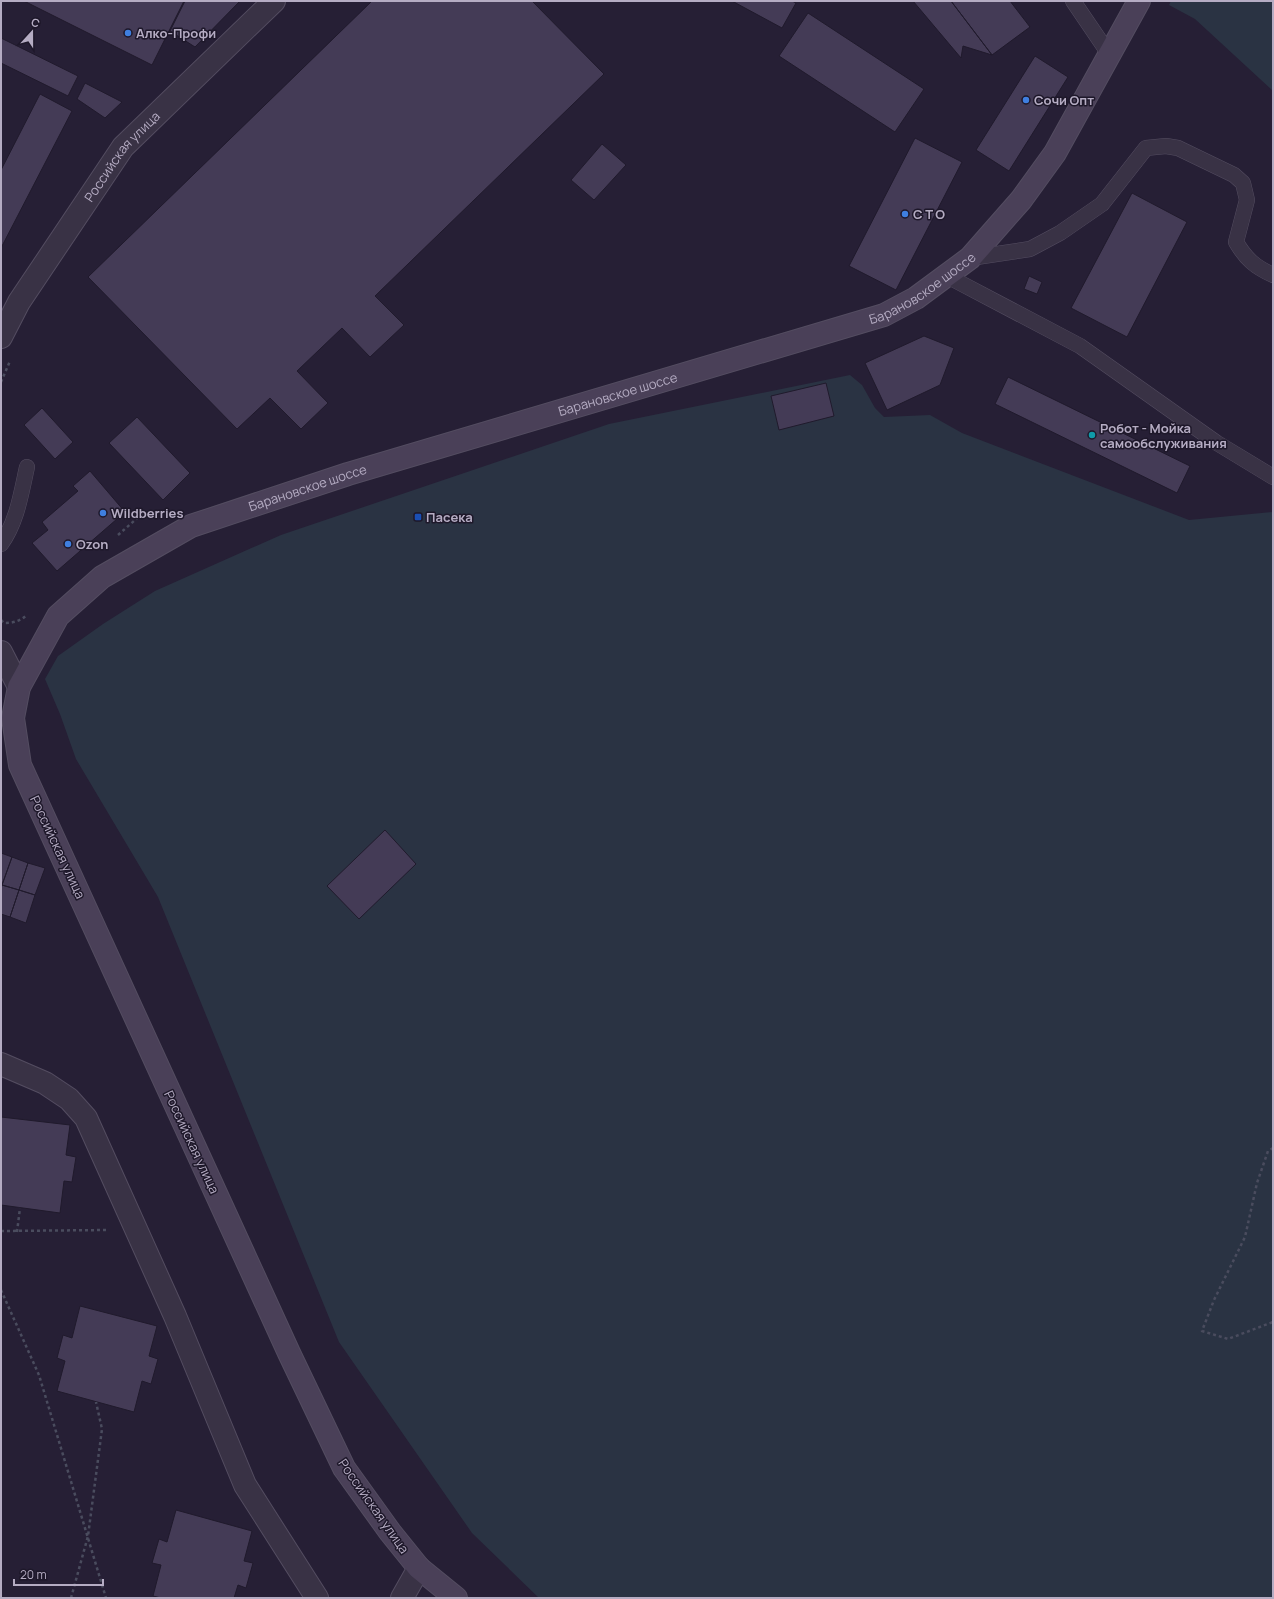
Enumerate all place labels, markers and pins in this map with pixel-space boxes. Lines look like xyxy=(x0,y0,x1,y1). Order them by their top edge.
place label: Алко-Профи xyxy=(136,24,216,42)
marker: Алко-Профи xyxy=(123,28,133,38)
place label: Сочи Опт xyxy=(1034,91,1094,109)
marker: Сочи Опт xyxy=(1021,95,1031,105)
place label: С Т О xyxy=(913,205,945,223)
marker: С Т О xyxy=(900,209,910,219)
place label: Робот - Мойка самообслуживания xyxy=(1100,419,1227,452)
marker: Робот - Мойка самообслуживания xyxy=(1087,430,1097,440)
place label: Wildberries xyxy=(111,504,183,522)
marker: Wildberries xyxy=(98,508,108,518)
place label: Пасека xyxy=(426,508,473,526)
marker: Пасека xyxy=(413,512,423,522)
place label: Ozon xyxy=(76,535,108,553)
marker: Ozon xyxy=(63,539,73,549)

